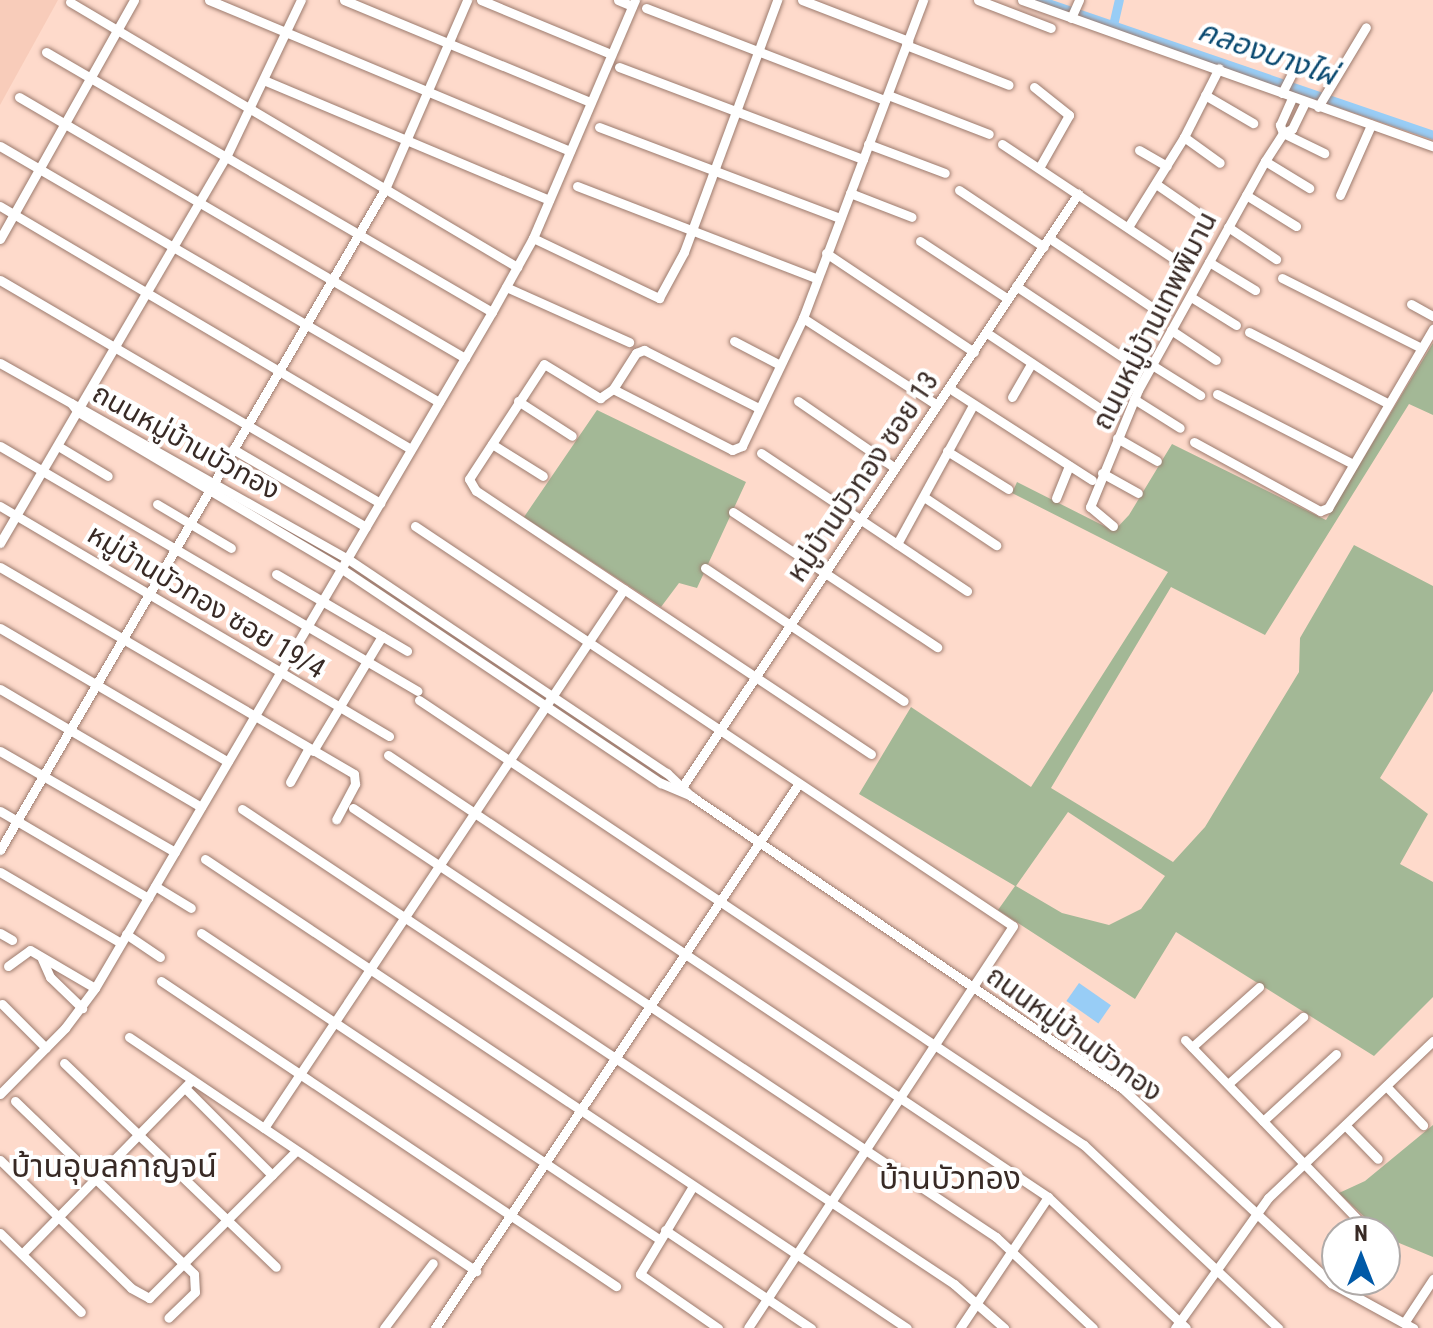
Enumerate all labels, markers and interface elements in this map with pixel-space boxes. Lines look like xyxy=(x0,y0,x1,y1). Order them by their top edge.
water label: คลองบางไผ่ xyxy=(1193,13,1341,93)
street label: ถนนหมู่บ้านเทพพิมาน xyxy=(1086,206,1224,436)
street label: หมู่บ้านบัวทอง ซอย 13 xyxy=(780,365,946,589)
street label: ถนนหมู่บ้านบัวทอง xyxy=(86,377,286,507)
street label: หมู่บ้านบัวทอง ซอย 19/4 xyxy=(81,518,331,686)
street label: ถนนหมู่บ้านบัวทอง xyxy=(980,959,1168,1109)
district label: บ้านอุบลกาญจน์ xyxy=(11,1147,217,1185)
district label: บ้านบัวทอง xyxy=(879,1159,1021,1197)
north arrow xyxy=(1321,1216,1401,1296)
text: N xyxy=(1354,1221,1368,1246)

